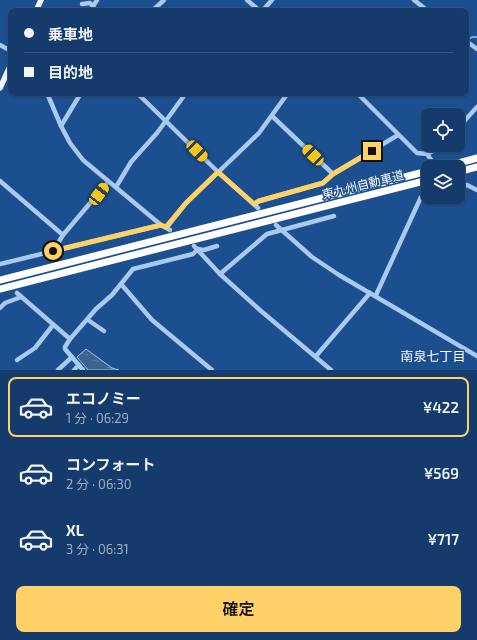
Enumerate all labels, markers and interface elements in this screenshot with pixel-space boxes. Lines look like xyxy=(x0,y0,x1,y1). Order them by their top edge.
text: 乗車地 xyxy=(48,25,93,43)
text: 目的地 xyxy=(48,63,93,81)
map controls xyxy=(421,108,465,204)
button: locate xyxy=(421,108,465,152)
car xyxy=(184,138,210,164)
car xyxy=(300,142,326,168)
route end xyxy=(363,142,381,160)
button: layers xyxy=(421,160,465,204)
street label: 東九州自動車道 xyxy=(320,167,405,201)
car xyxy=(87,181,111,207)
route start xyxy=(44,242,62,260)
district label: 南泉七丁目 xyxy=(400,348,466,364)
icon: car xyxy=(18,389,54,425)
text: エコノミー xyxy=(66,389,141,407)
text: ¥422 xyxy=(423,398,459,416)
text: 1 分 · 06:29 xyxy=(66,410,129,426)
icon: car xyxy=(18,455,54,491)
text: コンフォート xyxy=(66,455,156,473)
text: ¥569 xyxy=(424,464,459,482)
text: 2 分 · 06:30 xyxy=(66,476,131,492)
icon: car xyxy=(18,521,54,557)
text: XL xyxy=(66,521,84,539)
text: ¥717 xyxy=(427,530,459,548)
text: 3 分 · 06:31 xyxy=(66,541,129,557)
button: 確定 xyxy=(16,586,461,632)

